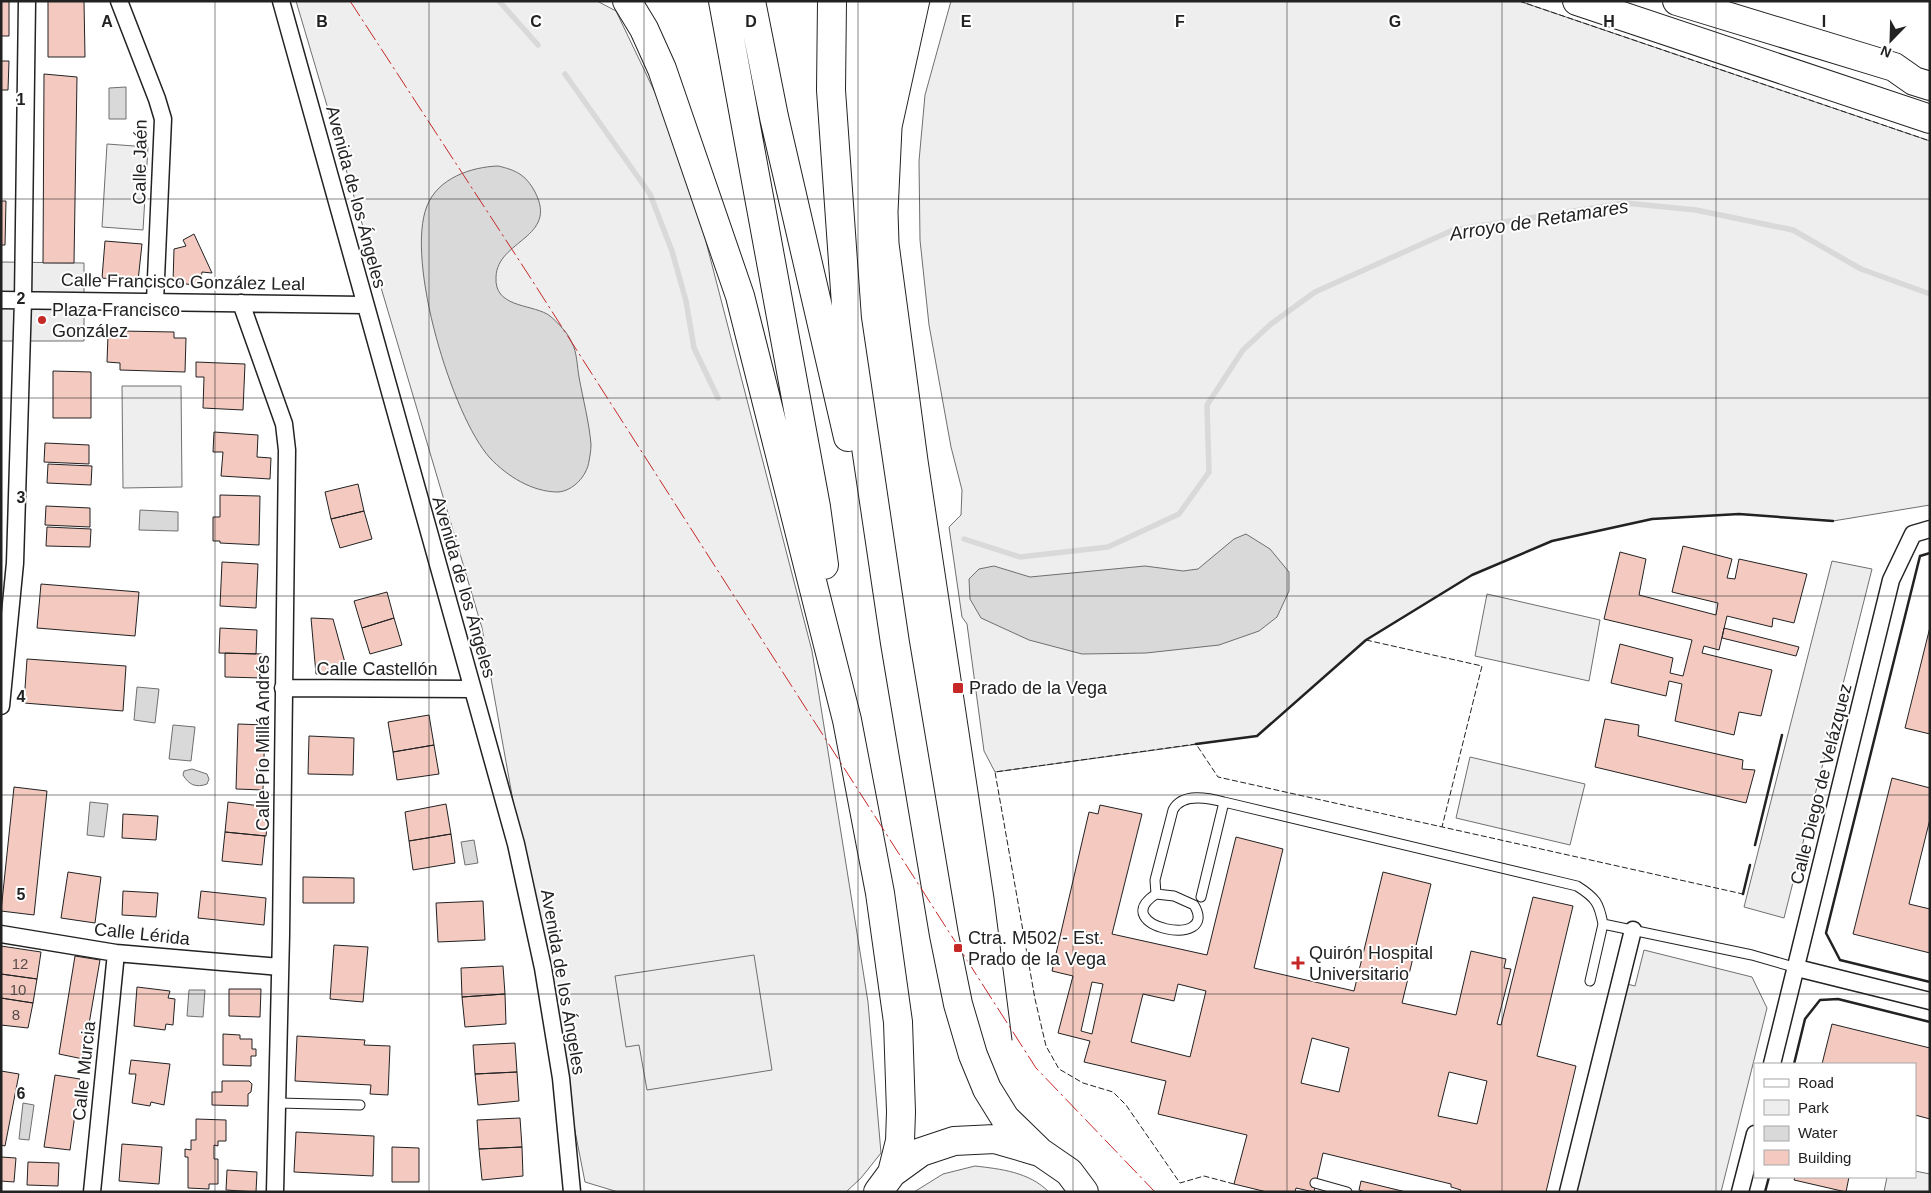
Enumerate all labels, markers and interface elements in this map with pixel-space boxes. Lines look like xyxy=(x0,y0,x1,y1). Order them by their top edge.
text: A xyxy=(101,13,113,30)
text: B xyxy=(316,13,328,30)
text: C xyxy=(530,13,542,30)
text: D xyxy=(745,13,757,30)
text: E xyxy=(961,13,972,30)
text: F xyxy=(1175,13,1185,30)
text: G xyxy=(1389,13,1401,30)
text: H xyxy=(1603,13,1615,30)
text: I xyxy=(1822,13,1826,30)
north arrow xyxy=(1866,15,1916,65)
text: N xyxy=(1878,43,1894,61)
text: 1 xyxy=(17,91,26,108)
street label: Avenida de los Ángeles xyxy=(322,104,390,290)
street label: Calle Jaén xyxy=(129,119,151,205)
water label: Arroyo de Retamares xyxy=(1447,195,1630,245)
street label: Calle Francisco González Leal xyxy=(61,270,305,294)
text: 2 xyxy=(17,290,26,307)
place label: Plaza Francisco González xyxy=(52,300,180,341)
marker: Plaza Francisco González xyxy=(36,314,48,326)
text: 3 xyxy=(17,489,26,506)
street label: Avenida de los Ángeles xyxy=(429,494,499,680)
street label: Calle Pío Millá Andrés xyxy=(253,655,273,831)
street label: Calle Castellón xyxy=(316,659,438,679)
place label: Prado de la Vega xyxy=(969,678,1108,698)
marker: Prado de la Vega xyxy=(951,681,965,695)
street label: Calle Diego de Velázquez xyxy=(1786,682,1856,886)
text: 4 xyxy=(17,688,26,705)
text: 5 xyxy=(17,886,26,903)
street label: Avenida de los Ángeles xyxy=(537,888,589,1076)
street label: Calle Lérida xyxy=(93,919,192,949)
place label: Ctra. M502 - Est. Prado de la Vega xyxy=(968,928,1107,969)
marker: Ctra. M502 - Est. Prado de la Vega xyxy=(952,942,964,954)
place label: Quirón Hospital Universitario xyxy=(1309,943,1433,984)
house number: 12 xyxy=(12,955,28,972)
marker: Quirón Hospital Universitario xyxy=(1291,956,1305,970)
house number: 10 xyxy=(10,981,26,998)
house number: 8 xyxy=(12,1006,20,1023)
street label: Calle Murcia xyxy=(69,1019,99,1122)
legend xyxy=(1754,1063,1916,1178)
text: Road xyxy=(1798,1074,1834,1091)
text: 6 xyxy=(17,1085,26,1102)
text: Park xyxy=(1798,1099,1829,1116)
text: Water xyxy=(1798,1124,1837,1141)
text: Building xyxy=(1798,1149,1851,1166)

